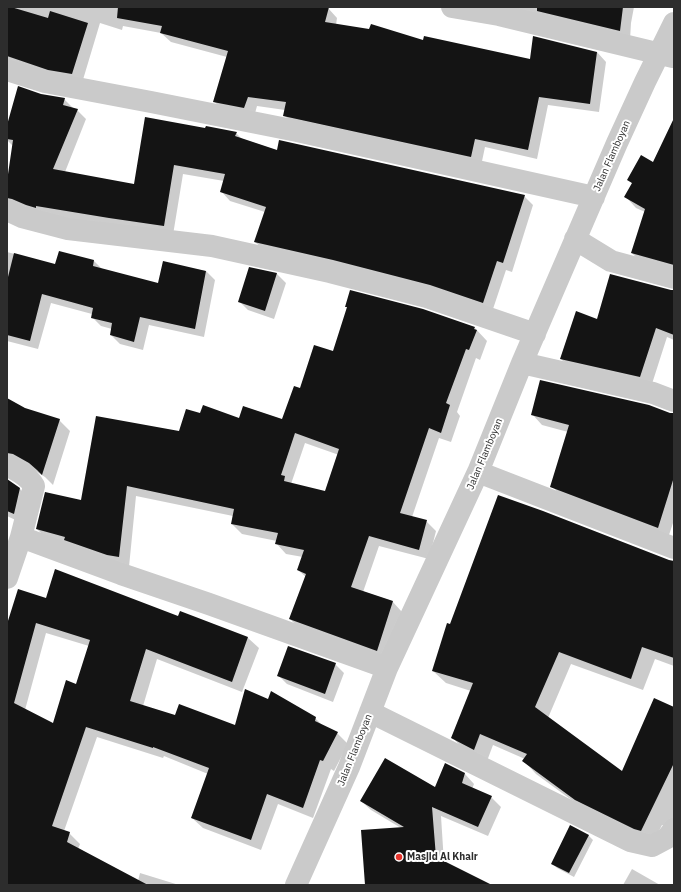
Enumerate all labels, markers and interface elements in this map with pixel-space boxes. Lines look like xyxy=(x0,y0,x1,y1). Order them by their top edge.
street label: Jalan Flamboyan xyxy=(591,119,633,193)
street label: Jalan Flamboyan xyxy=(465,417,505,491)
street label: Jalan Flamboyan xyxy=(335,712,375,788)
place label: Masjid Al Khair xyxy=(407,851,478,863)
marker: Masjid Al Khair xyxy=(394,852,404,862)

